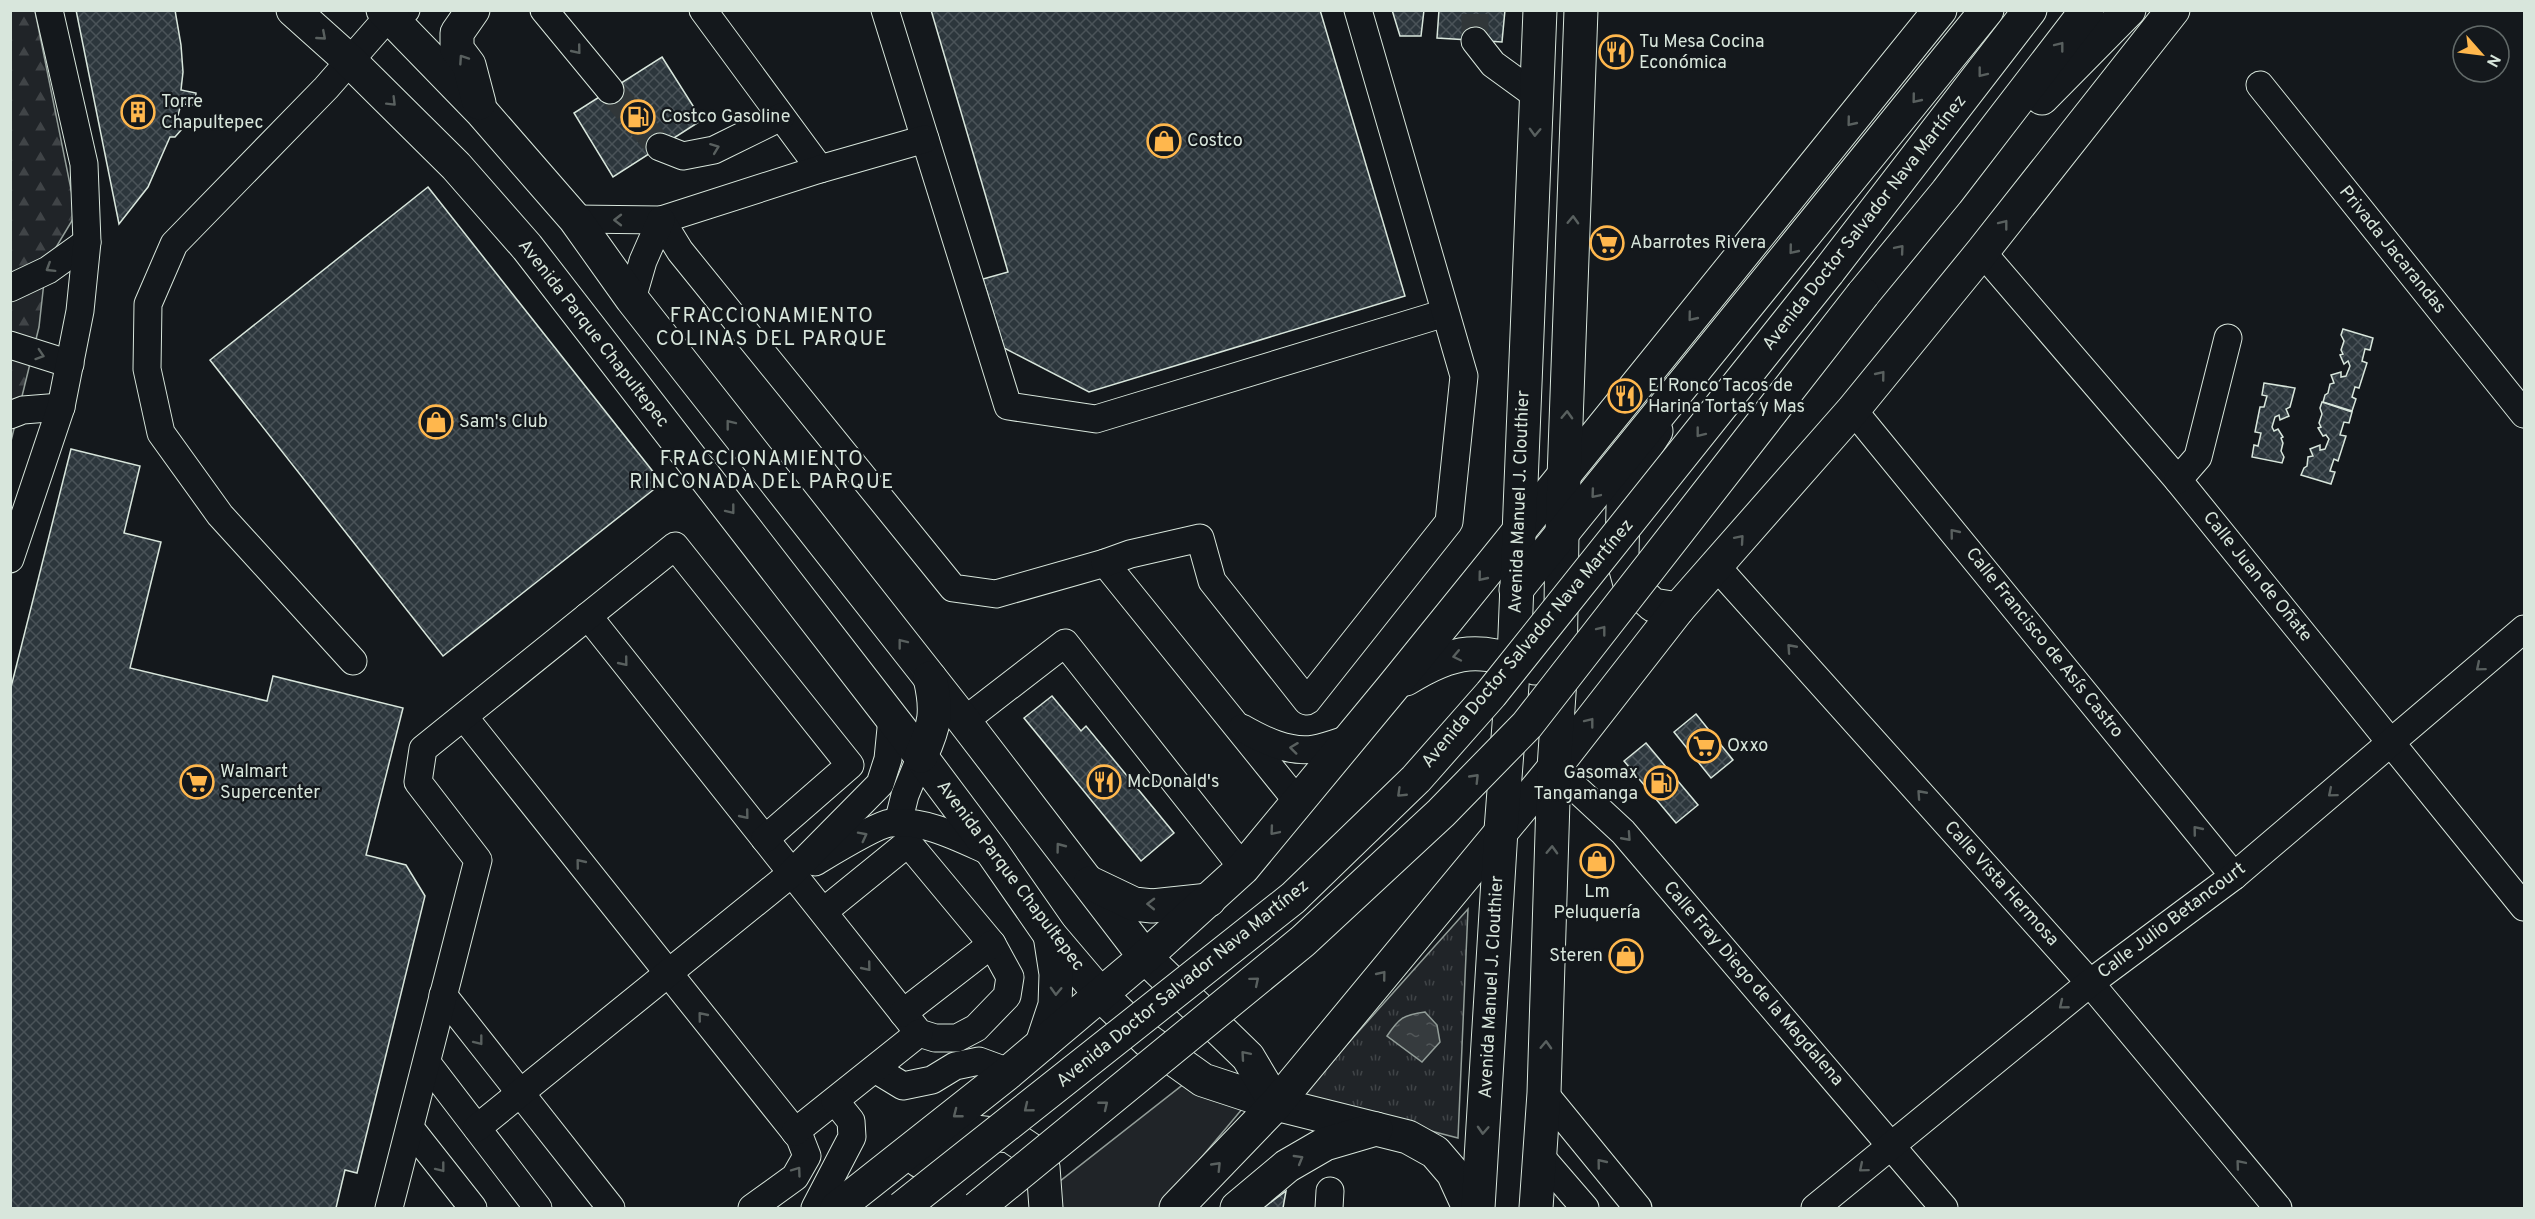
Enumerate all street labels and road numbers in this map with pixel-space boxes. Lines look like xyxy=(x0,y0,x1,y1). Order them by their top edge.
street label: Avenida Doctor Salvador Nava Martínez xyxy=(1758,91,1972,355)
street label: Privada Jacarandas xyxy=(2333,181,2451,319)
street label: Avenida Parque Chapultepec xyxy=(512,235,674,433)
street label: Avenida Manuel J. Clouthier xyxy=(1505,390,1535,614)
street label: Calle Juan de Oñate xyxy=(2197,507,2317,647)
street label: Avenida Doctor Salvador Nava Martínez xyxy=(1417,515,1639,773)
street label: Calle Francisco de Asís Castro xyxy=(1960,543,2128,743)
street label: Avenida Parque Chapultepec xyxy=(931,776,1089,976)
street label: Calle Vista Hermosa xyxy=(1939,816,2063,952)
street label: Calle Julio Betancourt xyxy=(2093,858,2251,984)
street label: Avenida Doctor Salvador Nava Martínez xyxy=(1052,875,1314,1093)
street label: Avenida Manuel J. Clouthier xyxy=(1475,875,1509,1099)
street label: Calle Fray Diego de la Magdalena xyxy=(1658,877,1848,1091)

